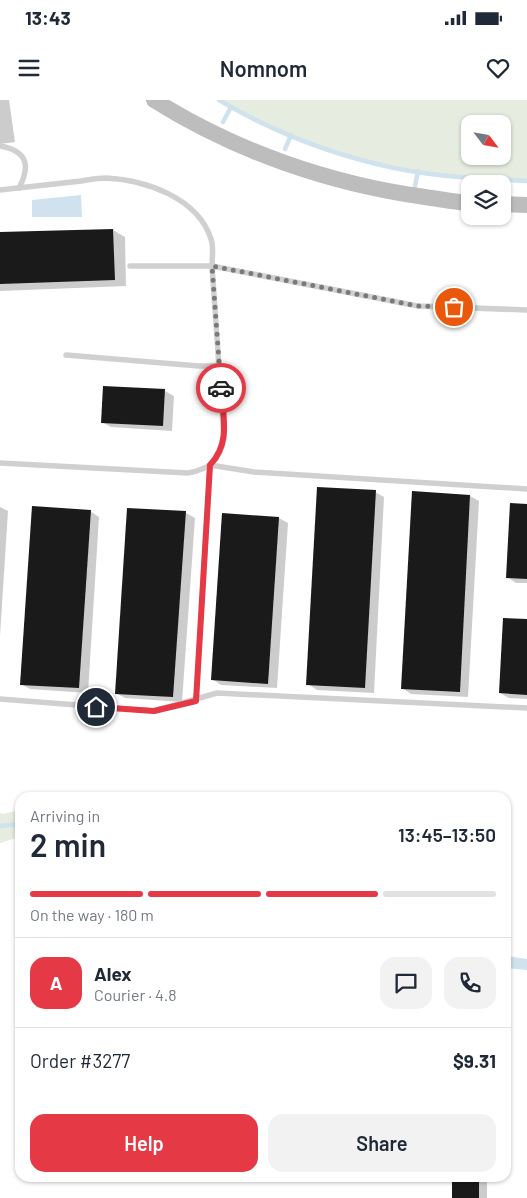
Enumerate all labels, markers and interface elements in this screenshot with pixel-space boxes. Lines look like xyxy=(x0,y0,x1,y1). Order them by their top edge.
text: 13:43 xyxy=(25,6,71,29)
icon: menu xyxy=(15,54,43,82)
icon: heart xyxy=(484,54,512,82)
text: Nomnom xyxy=(220,55,307,81)
north arrow xyxy=(461,115,511,165)
map controls xyxy=(461,115,511,225)
button: layers xyxy=(461,175,511,225)
pin xyxy=(433,286,475,328)
icon: bag xyxy=(440,293,468,321)
courier xyxy=(196,363,246,413)
icon: car xyxy=(207,374,235,402)
pin xyxy=(75,686,117,728)
icon: home xyxy=(82,693,110,721)
text: Arriving in xyxy=(30,806,100,825)
text: 13:45–13:50 xyxy=(398,823,496,846)
text: 2 min xyxy=(30,825,106,863)
text: On the way · 180 m xyxy=(30,905,154,924)
button: chat xyxy=(380,957,432,1009)
button: phone xyxy=(444,957,496,1009)
text: Alex xyxy=(94,962,132,985)
text: A xyxy=(50,971,62,994)
text: Courier · 4.8 xyxy=(94,985,177,1004)
text: Order #3277 xyxy=(30,1049,130,1072)
text: $9.31 xyxy=(453,1049,496,1072)
button: Help xyxy=(30,1114,258,1172)
button: Share xyxy=(268,1114,496,1172)

